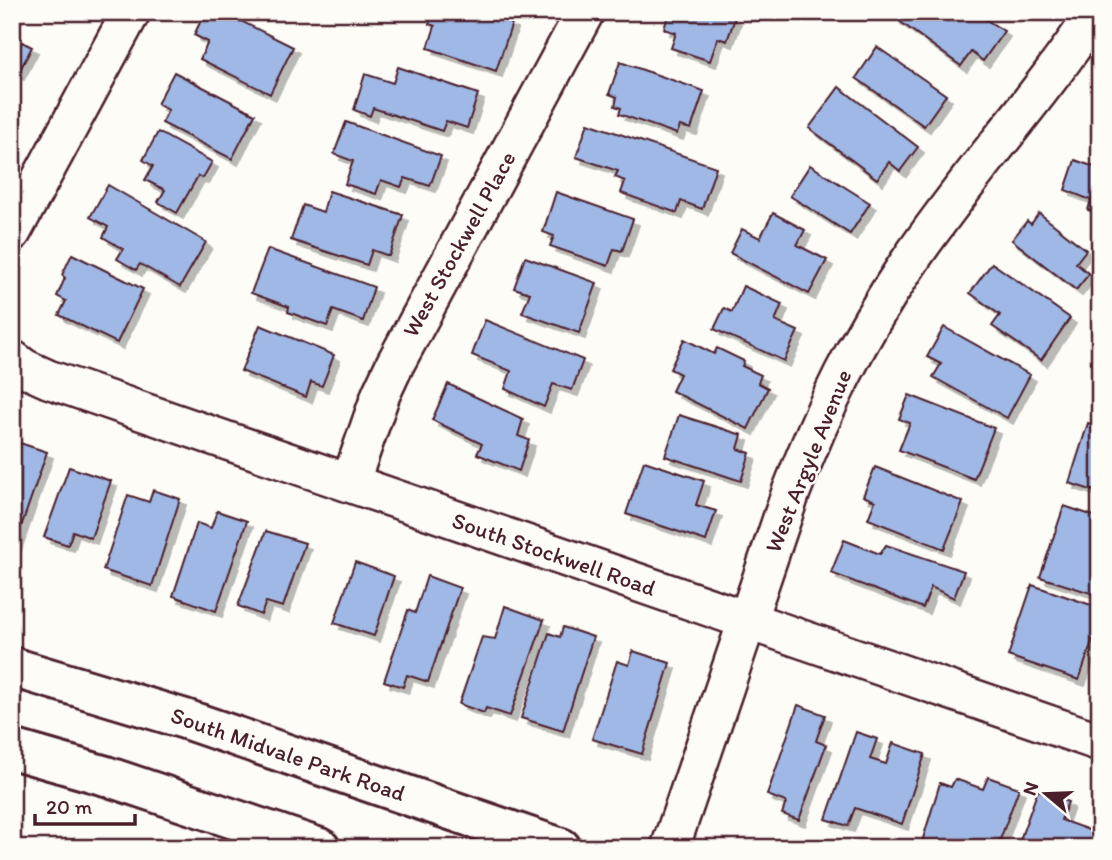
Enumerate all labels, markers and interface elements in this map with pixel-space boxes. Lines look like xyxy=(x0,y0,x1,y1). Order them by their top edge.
street label: West Stockwell Place xyxy=(396,146,522,342)
street label: West Argyle Avenue xyxy=(759,365,857,557)
street label: South Stockwell Road xyxy=(449,506,660,602)
street label: South Midvale Park Road xyxy=(167,701,409,807)
north arrow xyxy=(1010,758,1080,828)
text: N xyxy=(1017,779,1043,798)
scale bar xyxy=(35,783,135,827)
text: 20 m xyxy=(46,794,93,819)

